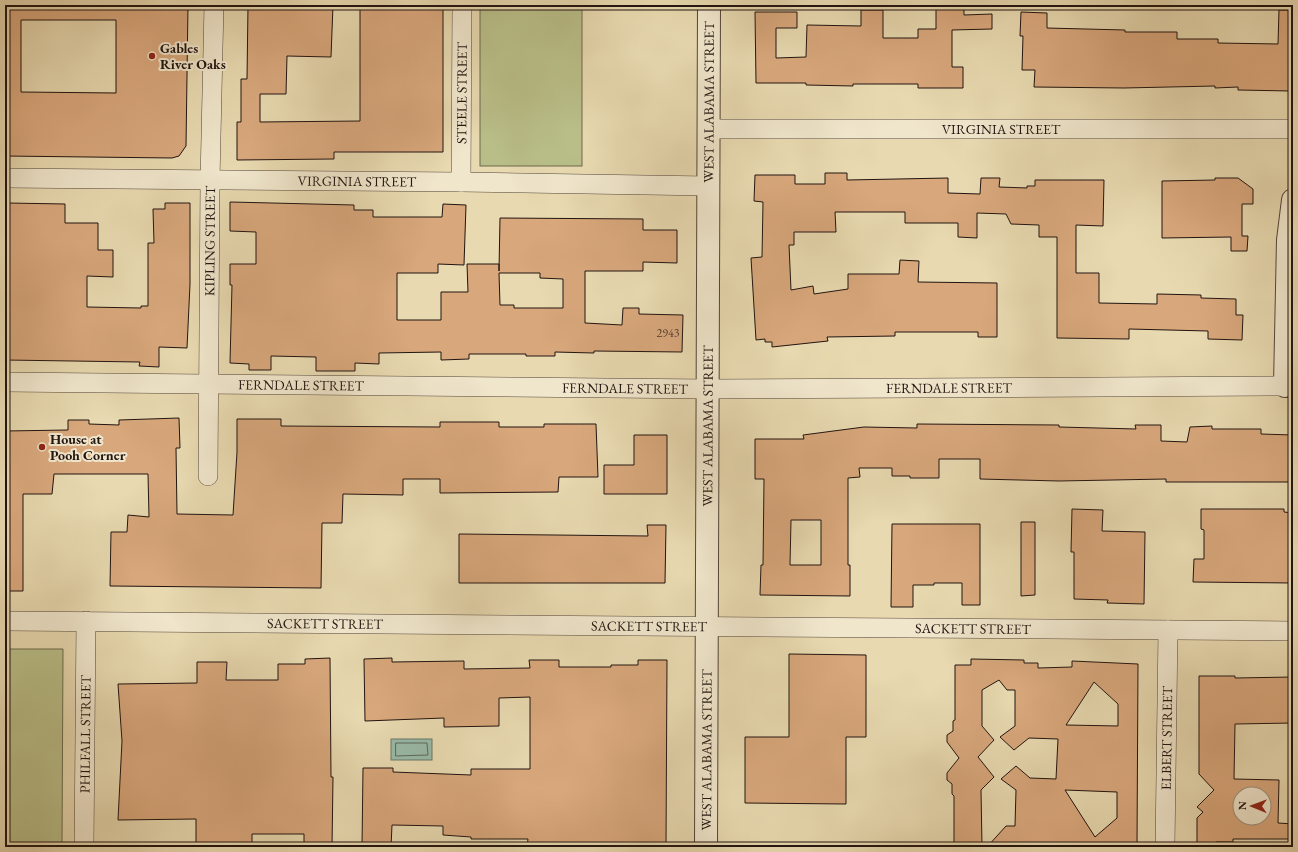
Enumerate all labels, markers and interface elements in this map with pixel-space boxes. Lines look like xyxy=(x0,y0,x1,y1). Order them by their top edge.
street label: WEST ALABAMA STREET xyxy=(699,21,718,183)
place label: Gables River Oaks xyxy=(160,39,226,73)
street label: STEELE STREET xyxy=(452,41,471,144)
marker: Gables River Oaks xyxy=(147,51,157,61)
street label: VIRGINIA STREET xyxy=(942,120,1061,138)
street label: VIRGINIA STREET xyxy=(298,172,417,191)
street label: KIPLING STREET xyxy=(200,185,219,296)
house number: 2943 xyxy=(656,325,680,341)
street label: WEST ALABAMA STREET xyxy=(698,345,717,507)
street label: FERNDALE STREET xyxy=(238,375,365,395)
street label: FERNDALE STREET xyxy=(886,378,1013,397)
street label: FERNDALE STREET xyxy=(562,379,689,398)
place label: House at Pooh Corner xyxy=(50,430,126,464)
marker: House at Pooh Corner xyxy=(37,442,47,452)
street label: SACKETT STREET xyxy=(267,614,384,633)
street label: SACKETT STREET xyxy=(591,617,708,635)
street label: SACKETT STREET xyxy=(915,619,1032,638)
street label: WEST ALABAMA STREET xyxy=(697,669,716,831)
street label: PHILFALL STREET xyxy=(75,674,95,793)
street label: ELBERT STREET xyxy=(1157,685,1176,790)
north arrow xyxy=(1232,786,1272,826)
text: N xyxy=(1235,801,1249,810)

